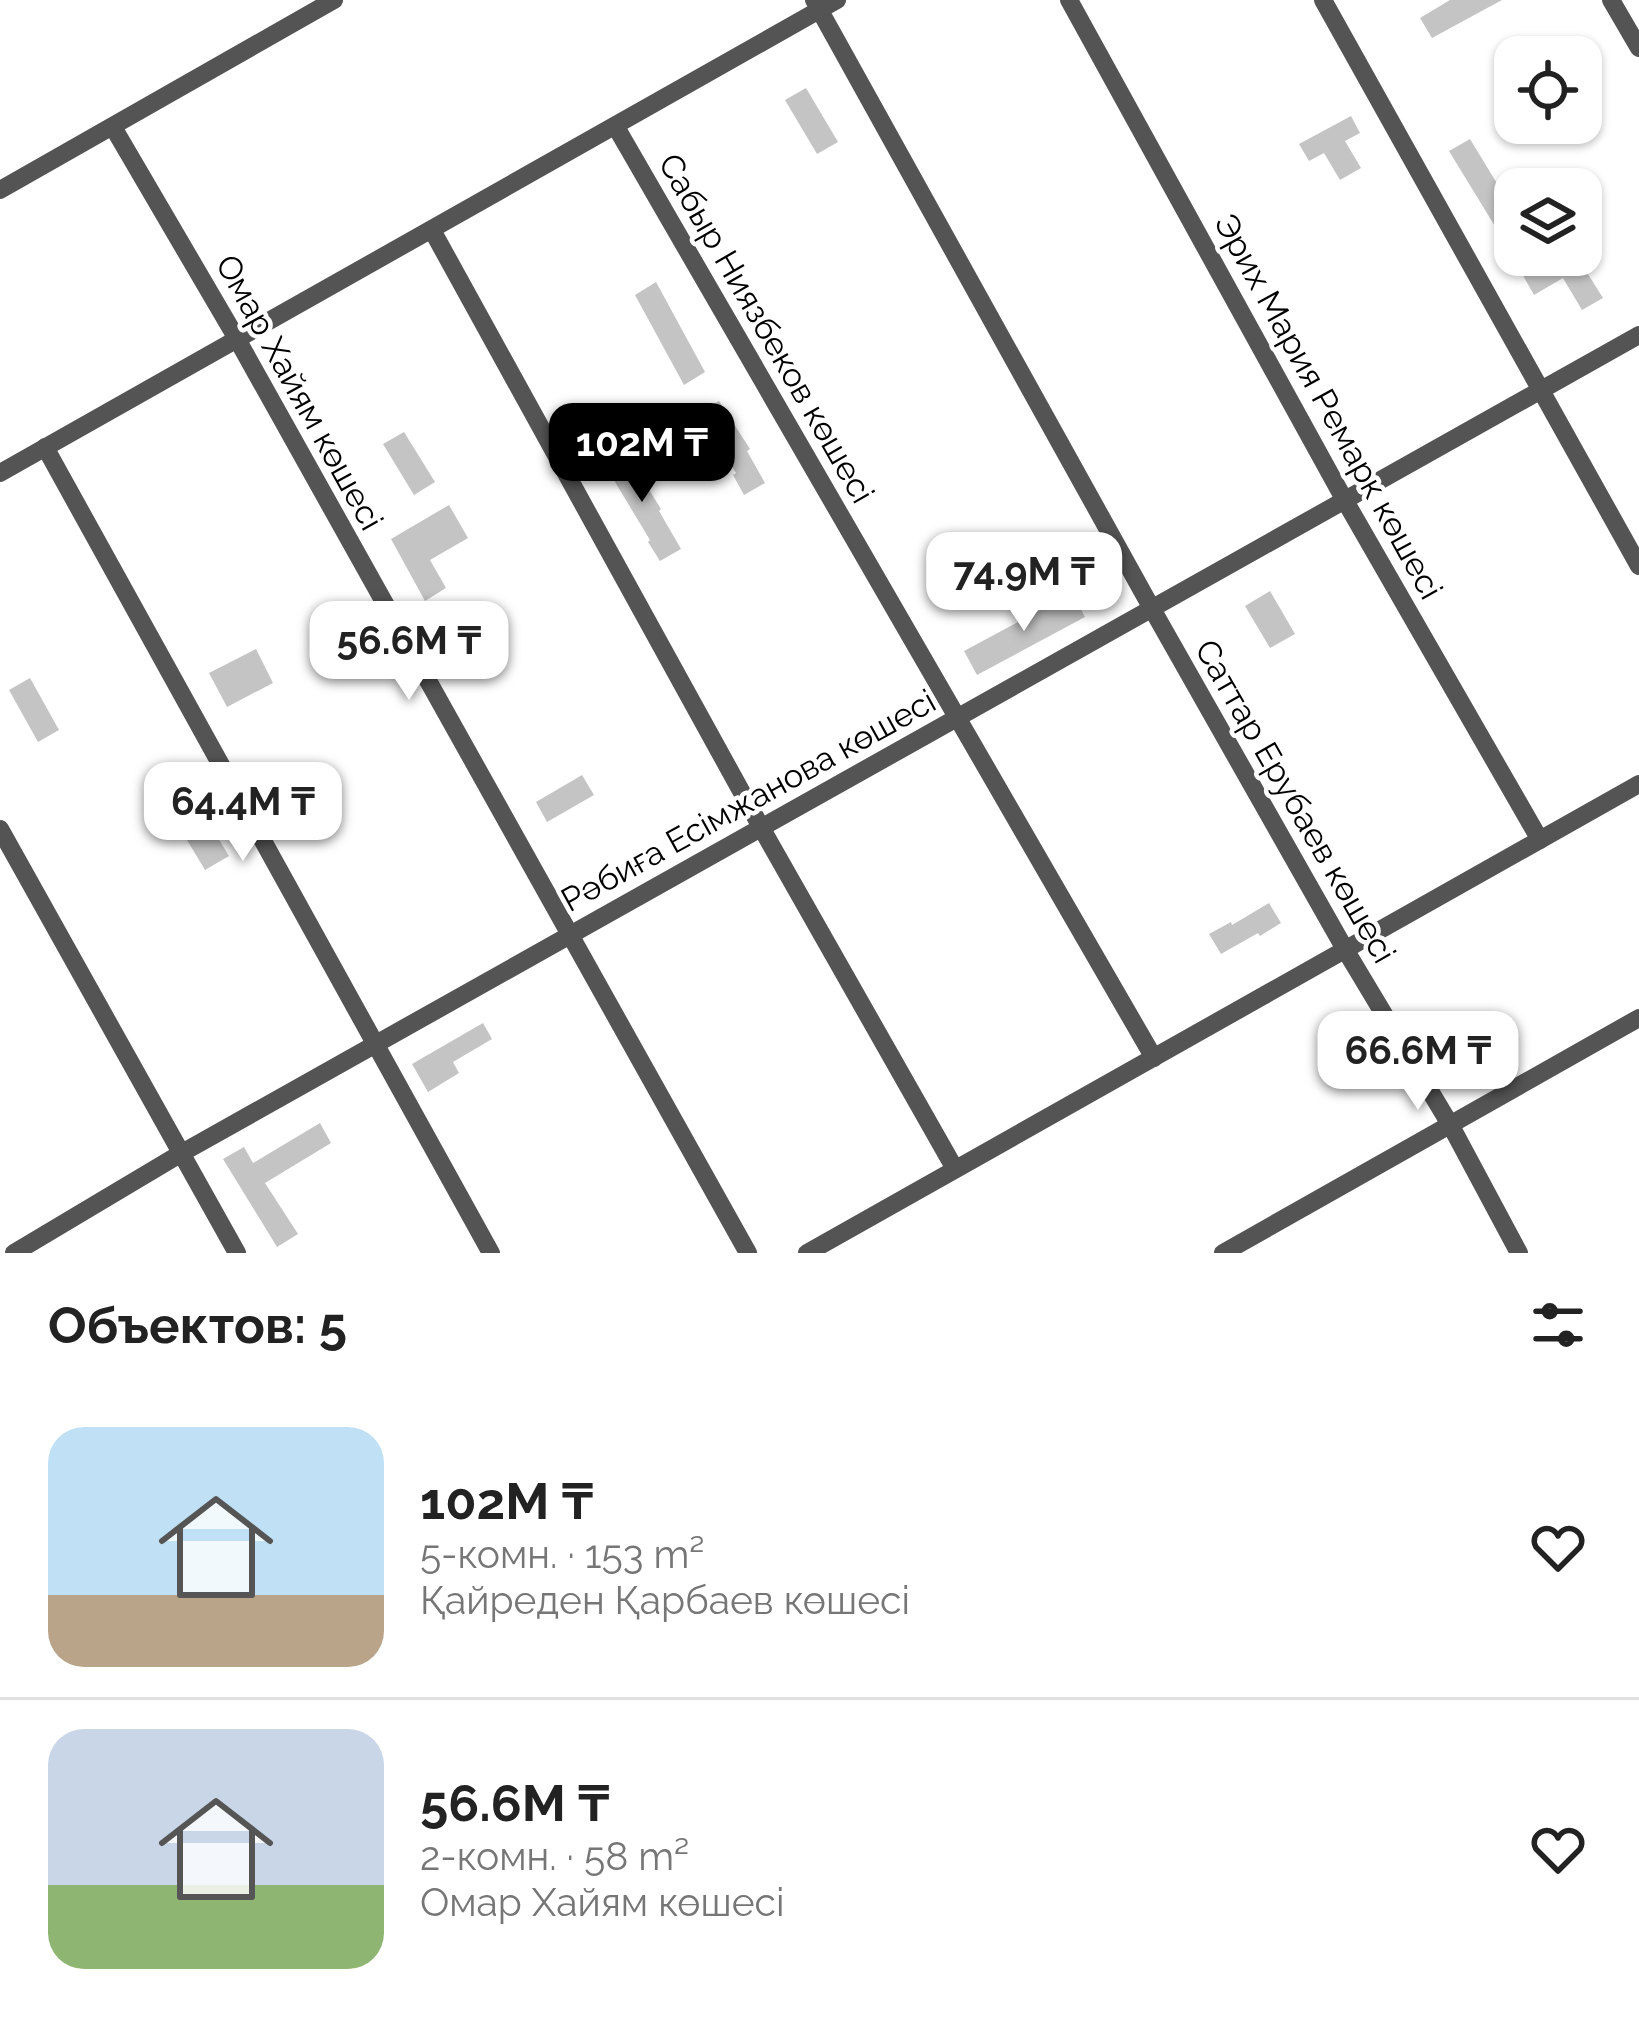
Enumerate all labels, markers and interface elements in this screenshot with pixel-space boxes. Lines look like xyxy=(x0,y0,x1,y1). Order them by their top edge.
map controls xyxy=(1494,36,1602,276)
button: locate xyxy=(1494,36,1602,144)
street label: Сабыр Ниязбеков көшесі xyxy=(651,147,883,510)
button: layers xyxy=(1494,168,1602,276)
street label: Эрих Мария Ремарк көшесі xyxy=(1206,207,1451,606)
street label: Омар Хайям көшесі xyxy=(208,248,391,537)
pin: 102M ₸ xyxy=(544,403,740,505)
text: 102M ₸ xyxy=(576,419,708,465)
pin: 74.9M ₸ xyxy=(913,532,1135,634)
text: 74.9M ₸ xyxy=(953,548,1095,594)
pin: 56.6M ₸ xyxy=(298,601,520,703)
text: 56.6M ₸ xyxy=(337,617,481,663)
street label: Саттар Ерубаев көшесі xyxy=(1187,633,1404,970)
street label: Рәбиға Есімжанова көшесі xyxy=(554,681,942,920)
pin: 64.4M ₸ xyxy=(132,762,354,864)
text: 64.4M ₸ xyxy=(171,778,315,824)
pin: 66.6M ₸ xyxy=(1307,1011,1529,1113)
text: 66.6M ₸ xyxy=(1344,1027,1492,1073)
icon: filters xyxy=(1525,1292,1591,1358)
text: Объектов: 5 xyxy=(48,1295,347,1355)
text: 102M ₸ xyxy=(420,1471,593,1531)
icon: home xyxy=(144,1475,288,1619)
icon: heart xyxy=(1525,1514,1591,1580)
text: 5-комн. · 153 m² xyxy=(420,1531,704,1577)
text: Қайреден Қарбаев көшесі xyxy=(420,1577,910,1623)
text: 56.6M ₸ xyxy=(420,1773,610,1833)
icon: home xyxy=(144,1777,288,1921)
icon: heart xyxy=(1525,1816,1591,1882)
text: 2-комн. · 58 m² xyxy=(420,1833,689,1879)
text: Омар Хайям көшесі xyxy=(420,1879,784,1925)

